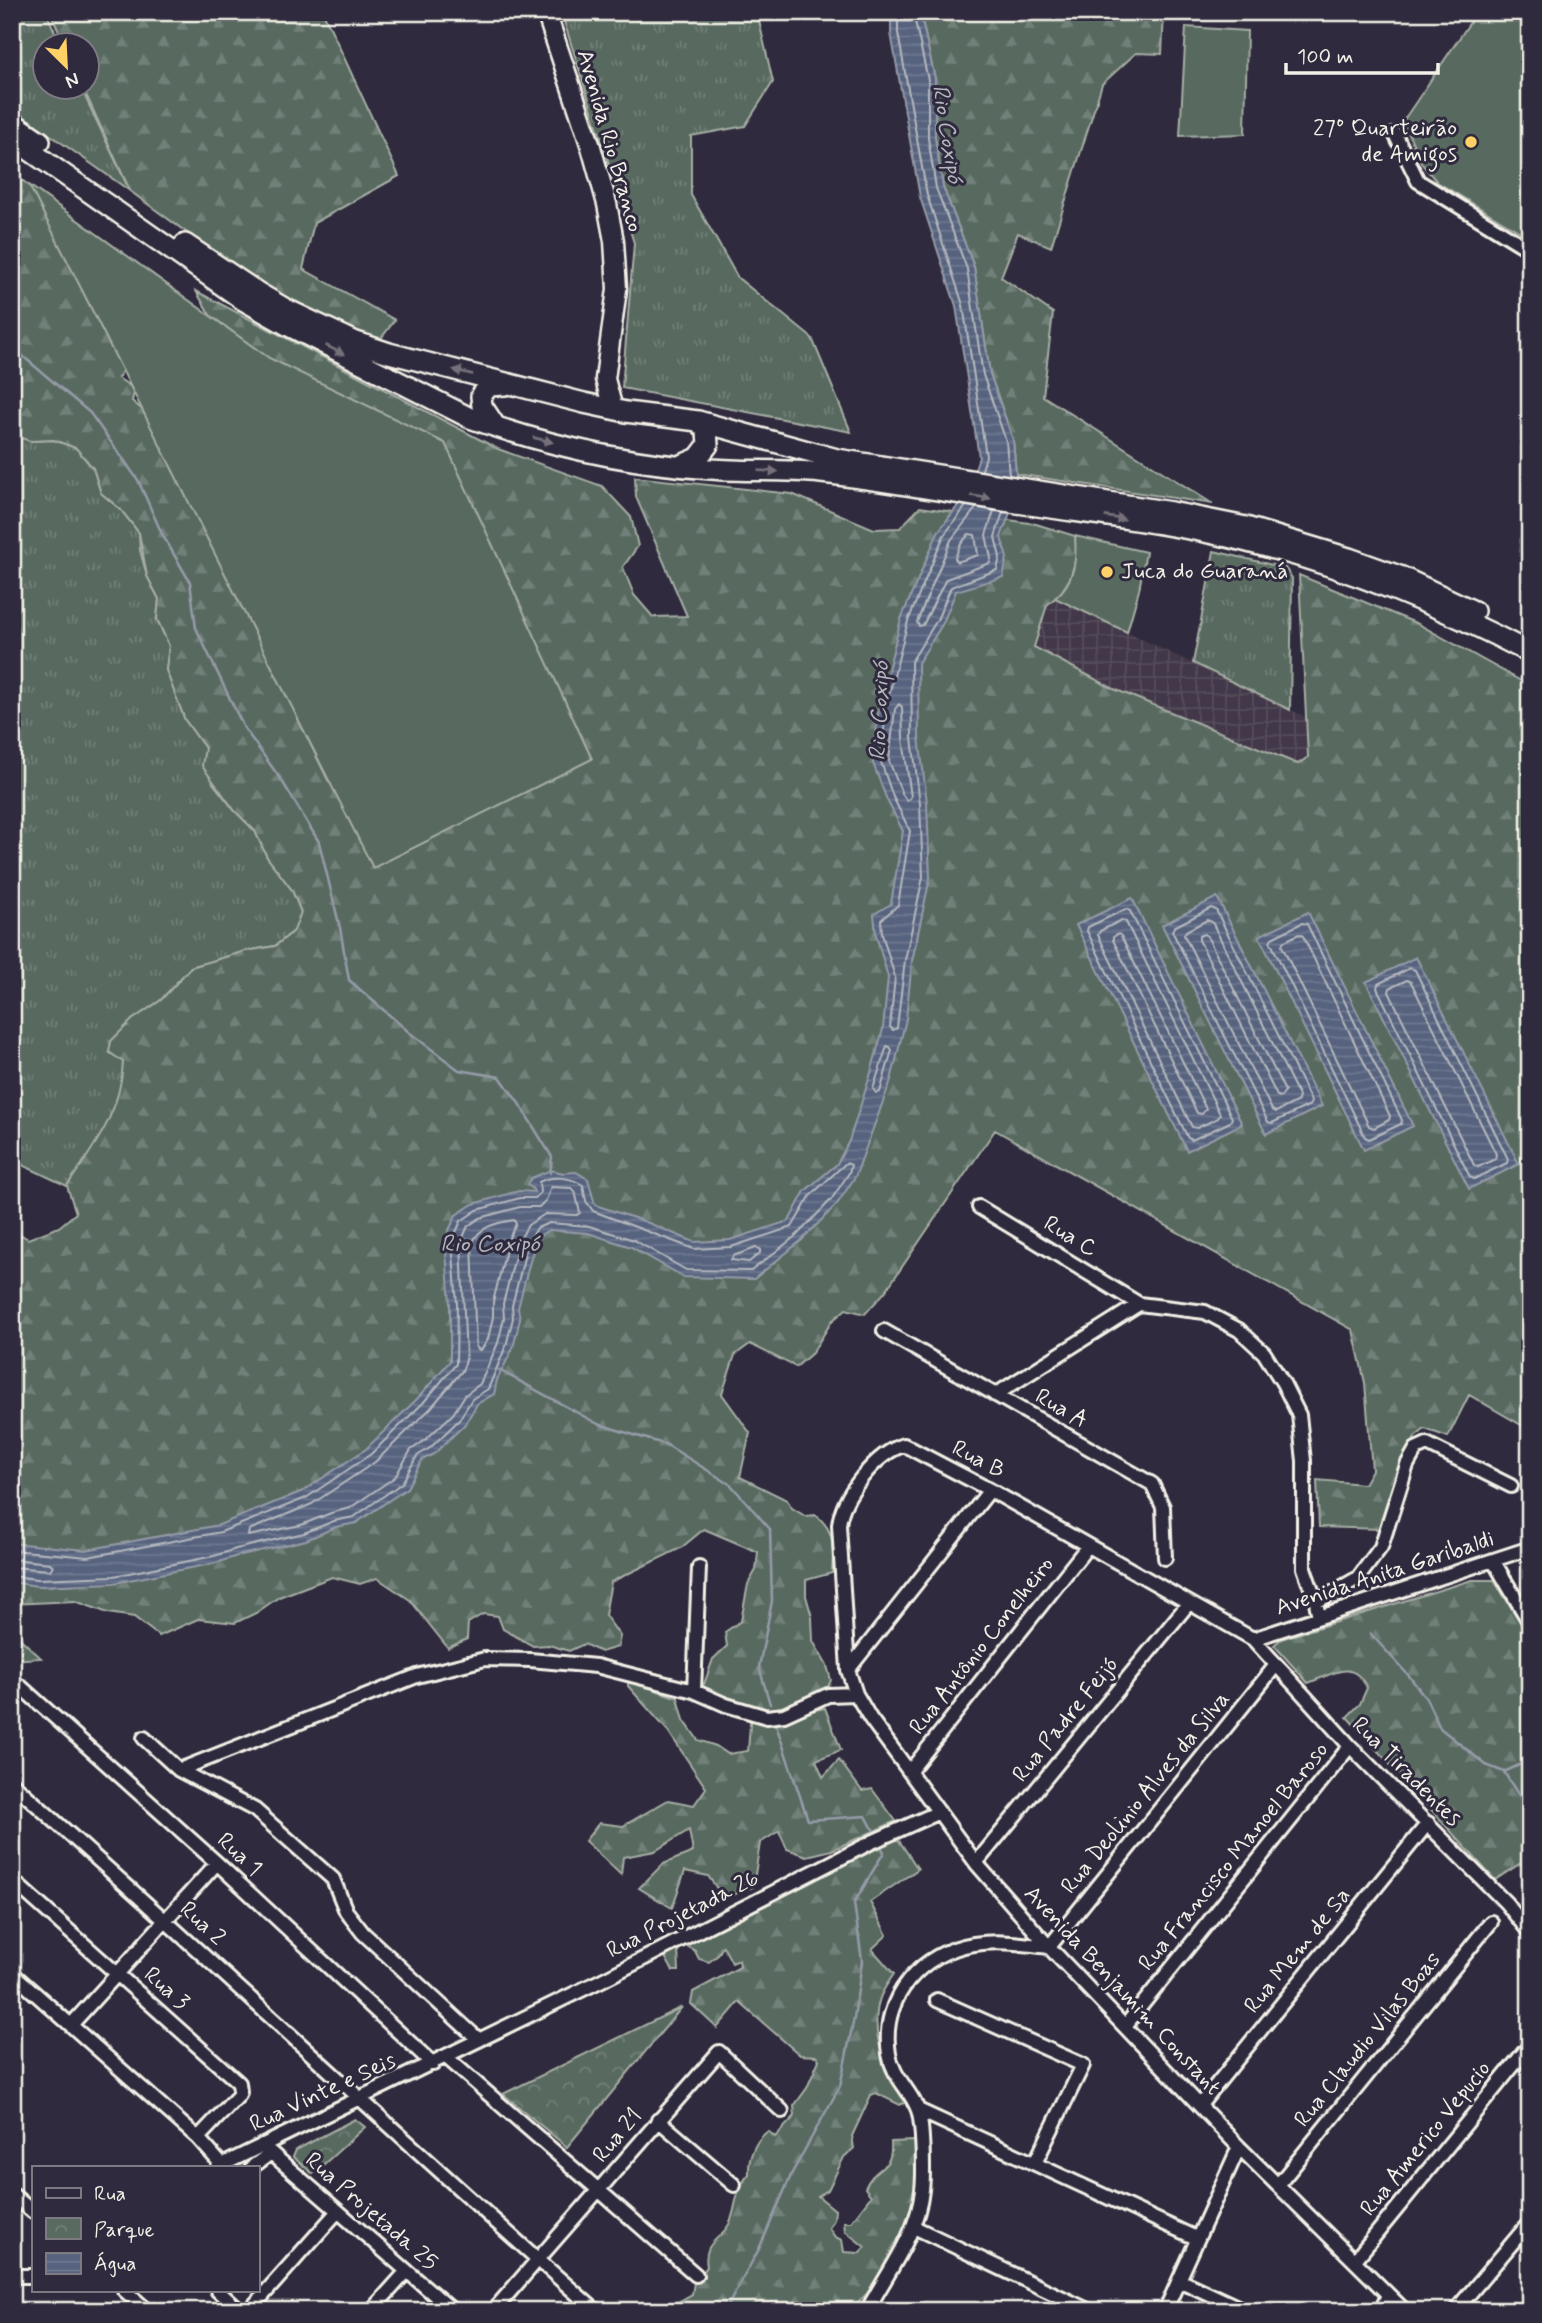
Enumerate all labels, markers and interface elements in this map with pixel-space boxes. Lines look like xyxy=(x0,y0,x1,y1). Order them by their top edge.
north arrow xyxy=(32,32,102,102)
scale bar xyxy=(1286,32,1439,76)
text: 100 m xyxy=(1297,43,1353,71)
street label: Avenida Rio Branco xyxy=(569,46,649,236)
text: N xyxy=(61,66,83,94)
water label: Rio Coxipó xyxy=(924,82,970,187)
place label: 27º Quarteirão de Amigos xyxy=(1313,114,1457,172)
marker: 27º Quarteirão de Amigos xyxy=(1463,134,1479,150)
one-way arrow xyxy=(326,343,346,355)
one-way arrow xyxy=(452,366,474,377)
one-way arrow xyxy=(533,435,555,446)
one-way arrow xyxy=(757,465,779,476)
one-way arrow xyxy=(971,492,993,503)
one-way arrow xyxy=(1105,513,1127,524)
place label: Juca do Guaraná xyxy=(1121,557,1288,587)
marker: Juca do Guaraná xyxy=(1099,564,1115,580)
water label: Rio Coxipó xyxy=(863,659,897,761)
street label: Rua C xyxy=(1038,1209,1102,1265)
water label: Rio Coxipó xyxy=(440,1229,541,1260)
street label: Rua A xyxy=(1029,1382,1093,1436)
street label: Rua B xyxy=(946,1434,1010,1486)
street label: Avenida Anita Garibaldi xyxy=(1272,1524,1498,1624)
street label: Rua Antônio Conelheiro xyxy=(903,1551,1061,1741)
street label: Rua Padre Feijó xyxy=(1006,1651,1126,1789)
street label: Rua Deolinio Alves da Silva xyxy=(1055,1685,1237,1901)
street label: Rua Tiradentes xyxy=(1345,1711,1467,1833)
street label: Rua Francisco Manoel Baroso xyxy=(1132,1736,1336,1978)
street label: Rua 1 xyxy=(210,1826,268,1884)
street label: Rua Projetada 26 xyxy=(602,1864,764,1966)
street label: Avenida Benjamim Constant xyxy=(1017,1880,1227,2102)
street label: Rua Mem de Sa xyxy=(1238,1882,1358,2020)
street label: Rua 2 xyxy=(173,1895,231,1953)
street label: Rua Claudio Vilas Boas xyxy=(1288,1946,1448,2134)
street label: Rua 3 xyxy=(137,1961,195,2017)
street label: Rua Vinte e Seis xyxy=(245,2046,401,2140)
street label: Rua Americo Vepucio xyxy=(1354,2055,1498,2223)
street label: Rua 21 xyxy=(586,2102,650,2170)
street label: Rua Projetada 25 xyxy=(298,2146,444,2278)
legend xyxy=(32,2166,259,2292)
text: Rua xyxy=(94,2180,126,2208)
text: Parque xyxy=(94,2216,155,2244)
text: Água xyxy=(94,2250,136,2278)

